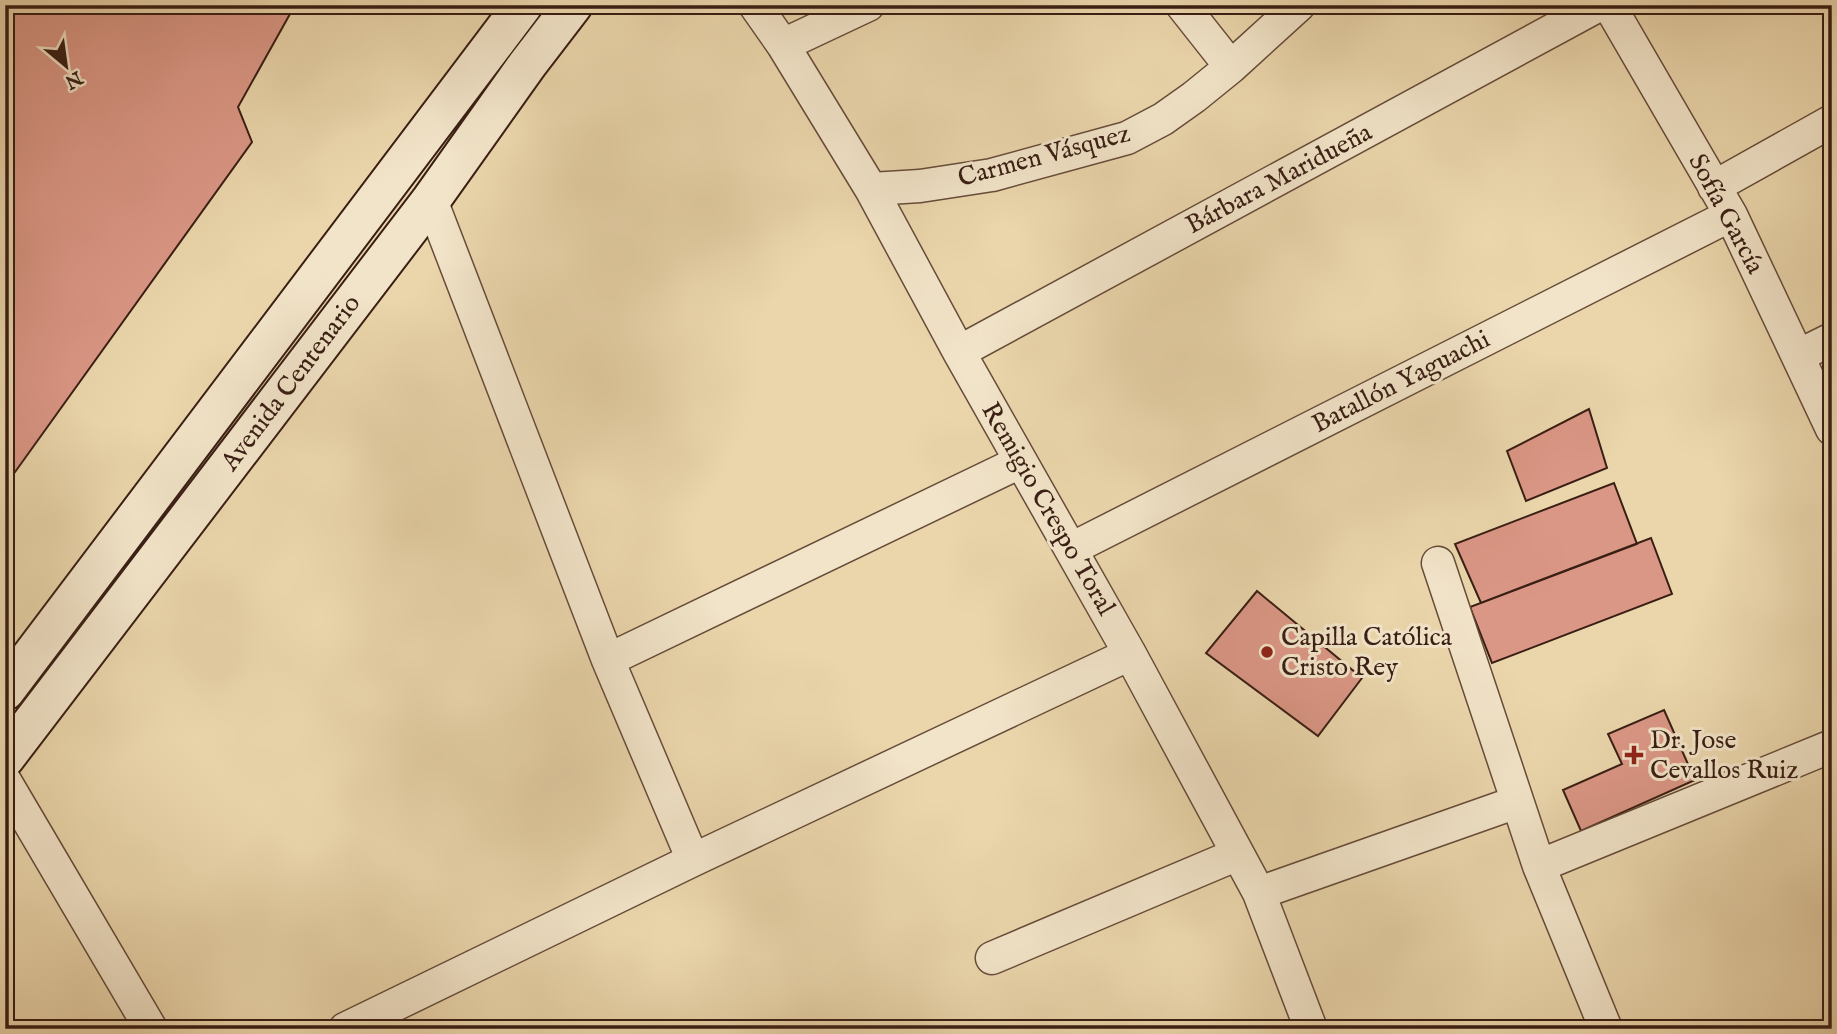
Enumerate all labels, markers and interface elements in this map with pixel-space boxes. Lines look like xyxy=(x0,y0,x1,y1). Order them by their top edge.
north arrow xyxy=(32,32,102,102)
text: N xyxy=(60,64,87,94)
street label: Bárbara Maridueña xyxy=(1180,116,1378,242)
street label: Carmen Vásquez xyxy=(954,117,1134,195)
street label: Sofía García xyxy=(1681,148,1772,280)
street label: Avenida Centenario xyxy=(213,288,368,479)
street label: Batallón Yaguachi xyxy=(1307,323,1495,441)
street label: Remigio Crespo Toral xyxy=(974,397,1123,622)
place label: Capilla Católica Cristo Rey xyxy=(1281,621,1453,684)
marker: Capilla Católica Cristo Rey xyxy=(1259,644,1275,660)
place label: Dr. Jose Cevallos Ruiz xyxy=(1650,724,1798,787)
marker: Dr. Jose Cevallos Ruiz xyxy=(1624,745,1644,765)

